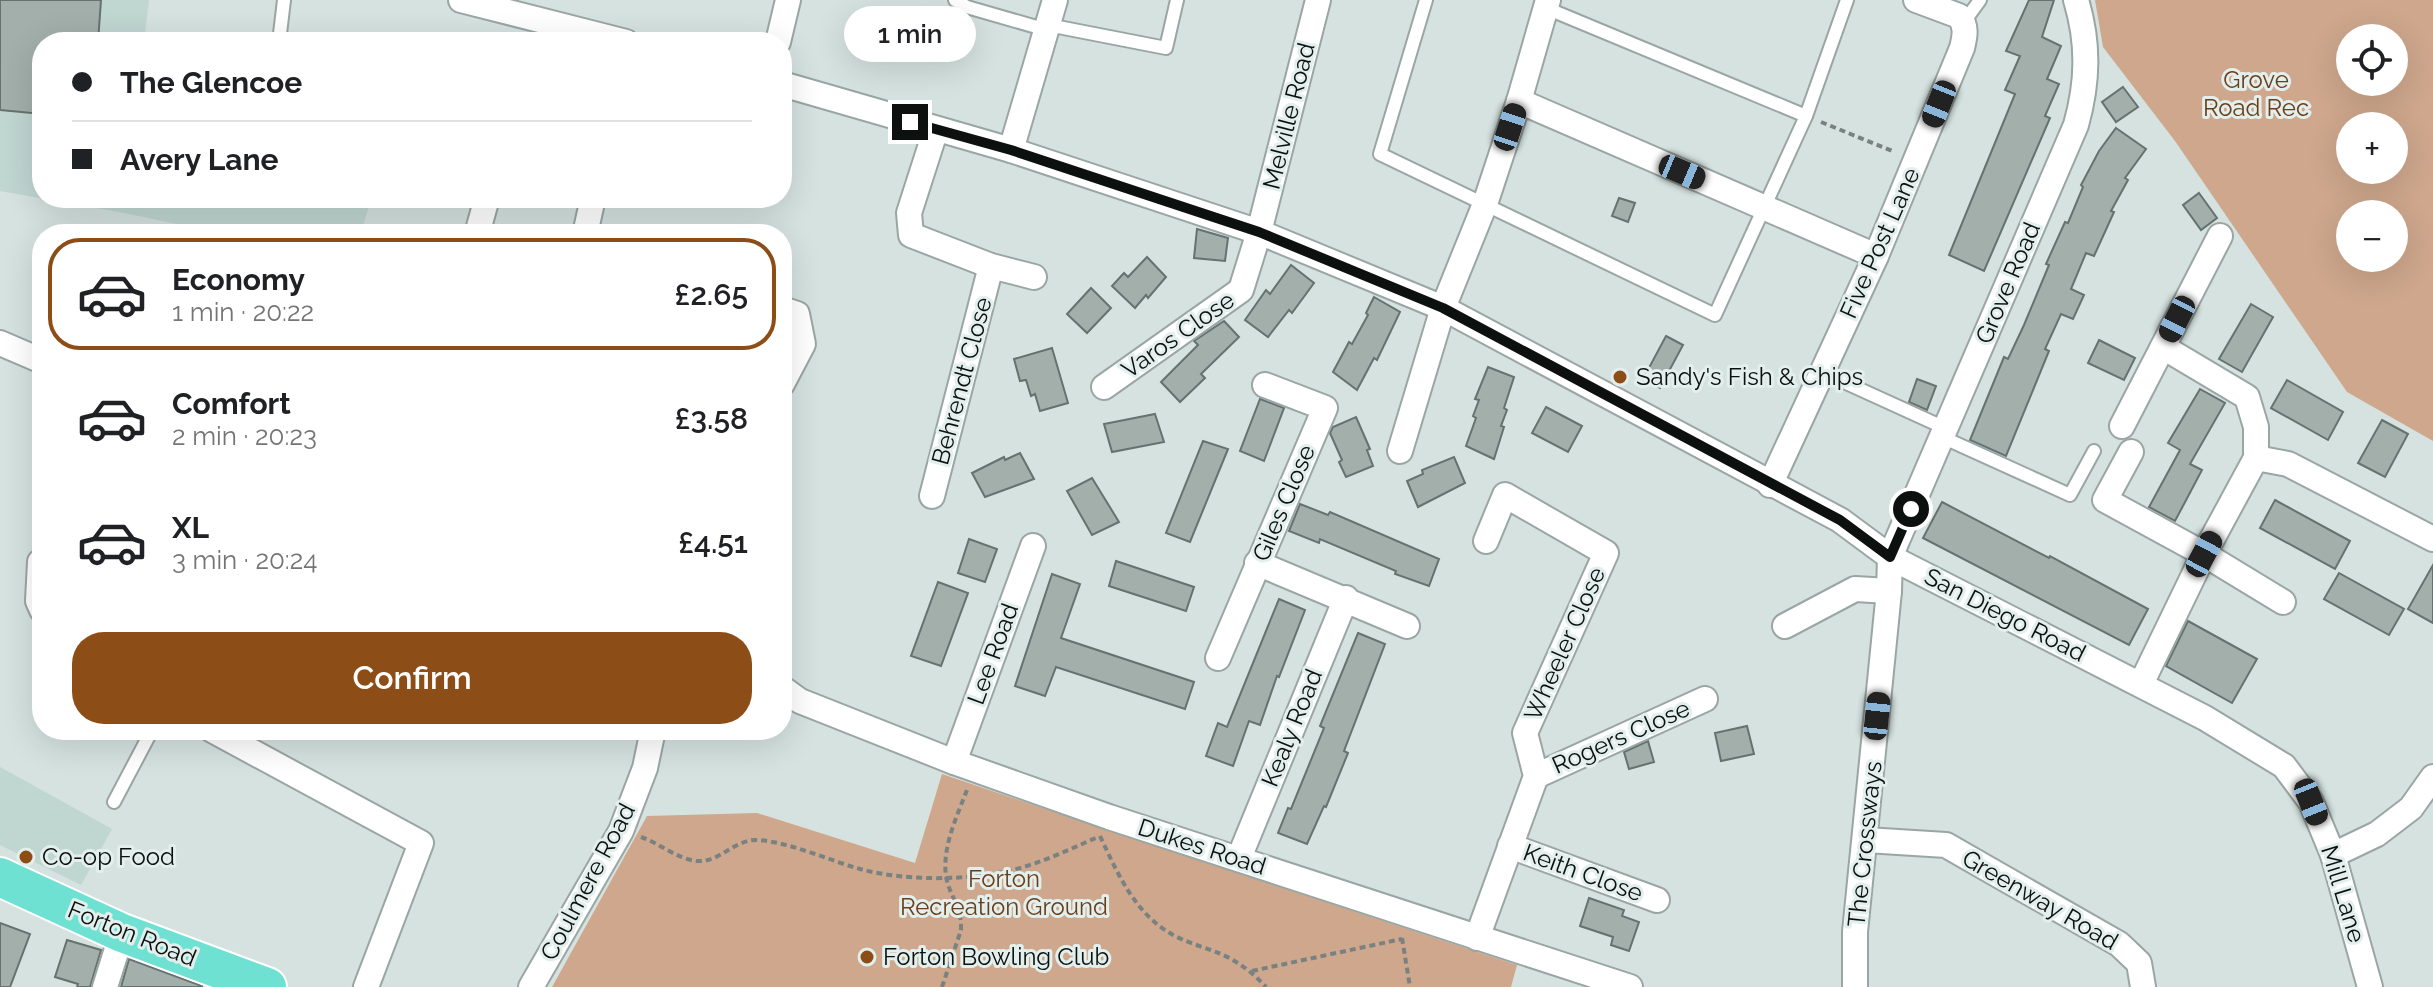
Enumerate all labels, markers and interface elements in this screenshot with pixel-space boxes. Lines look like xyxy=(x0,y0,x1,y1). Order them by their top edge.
callout: 1 min xyxy=(844,6,976,62)
text: 1 min xyxy=(878,19,942,49)
map controls xyxy=(2336,24,2408,272)
button: locate xyxy=(2336,24,2408,96)
street label: Melville Road xyxy=(1256,40,1321,192)
text: The Glencoe xyxy=(120,65,302,100)
park label: Grove Road Rec xyxy=(2203,65,2309,122)
car xyxy=(1919,77,1959,131)
car xyxy=(1491,100,1529,154)
route end xyxy=(892,104,928,140)
button: + xyxy=(2336,112,2408,184)
text: Avery Lane xyxy=(120,142,279,177)
car xyxy=(1655,152,1709,192)
street label: Five Post Lane xyxy=(1833,163,1926,323)
button: − xyxy=(2336,200,2408,272)
street label: Grove Road xyxy=(1969,218,2046,348)
icon: car xyxy=(76,258,148,330)
text: Economy xyxy=(172,262,305,297)
text: £2.65 xyxy=(675,277,748,312)
street label: Varos Close xyxy=(1116,285,1240,384)
car xyxy=(2155,292,2199,346)
street label: Behrendt Close xyxy=(925,294,998,468)
text: 1 min · 20:22 xyxy=(172,297,314,327)
place label: Sandy's Fish & Chips xyxy=(1636,362,1863,391)
marker: Sandy's Fish & Chips xyxy=(1611,368,1629,386)
icon: car xyxy=(76,382,148,454)
text: Comfort xyxy=(172,386,291,421)
text: £3.58 xyxy=(675,401,748,436)
text: 2 min · 20:23 xyxy=(172,421,317,451)
street label: Giles Close xyxy=(1246,440,1321,565)
route start xyxy=(1893,491,1929,527)
icon: car xyxy=(76,506,148,578)
text: XL xyxy=(172,510,209,545)
text: £4.51 xyxy=(678,525,748,560)
car xyxy=(2182,527,2226,581)
text: 3 min · 20:24 xyxy=(172,545,318,575)
street label: San Diego Road xyxy=(1920,561,2091,668)
street label: Wheeler Close xyxy=(1518,563,1611,725)
street label: Lee Road xyxy=(961,599,1024,708)
button: Confirm xyxy=(72,632,752,724)
street label: Kealy Road xyxy=(1255,665,1328,791)
car xyxy=(1863,691,1891,741)
street label: Rogers Close xyxy=(1547,693,1694,780)
street label: The Crossways xyxy=(1841,760,1888,928)
car xyxy=(2291,775,2331,829)
street label: Coulmere Road xyxy=(534,798,641,965)
street label: Dukes Road xyxy=(1134,812,1270,881)
street label: Keith Close xyxy=(1519,838,1647,908)
place label: Co-op Food xyxy=(42,842,175,871)
street label: Mill Lane xyxy=(2315,842,2372,946)
street label: Greenway Road xyxy=(1957,843,2123,956)
marker: Co-op Food xyxy=(17,848,35,866)
park label: Forton Recreation Ground xyxy=(900,864,1108,921)
street label: Forton Road xyxy=(64,895,201,972)
place label: Forton Bowling Club xyxy=(883,942,1109,971)
marker: Forton Bowling Club xyxy=(858,948,876,966)

